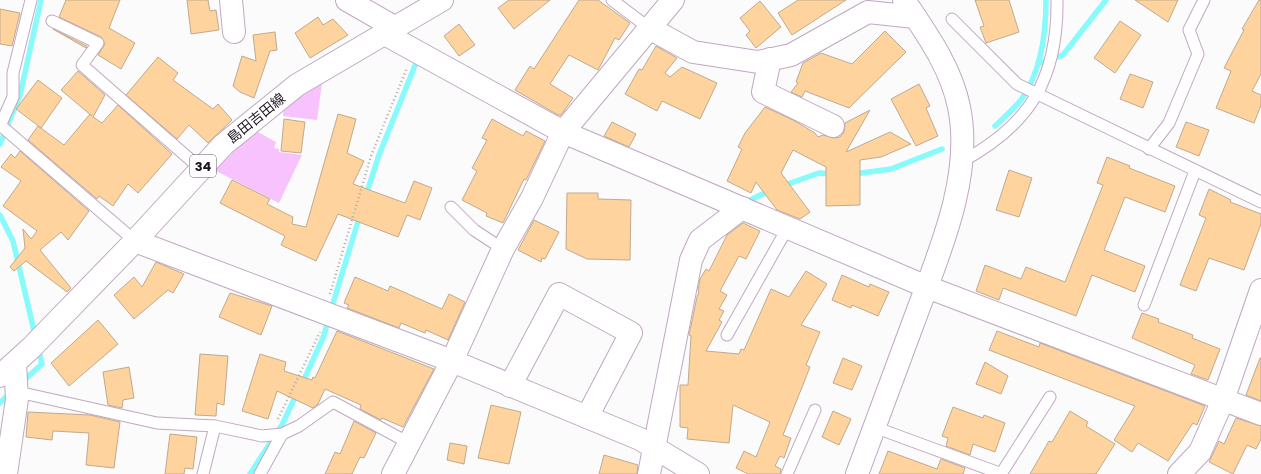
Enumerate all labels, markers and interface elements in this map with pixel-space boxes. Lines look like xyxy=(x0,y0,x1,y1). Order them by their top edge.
street label: 島田吉田線 xyxy=(223,88,289,148)
road number: 34 xyxy=(190,155,216,177)

